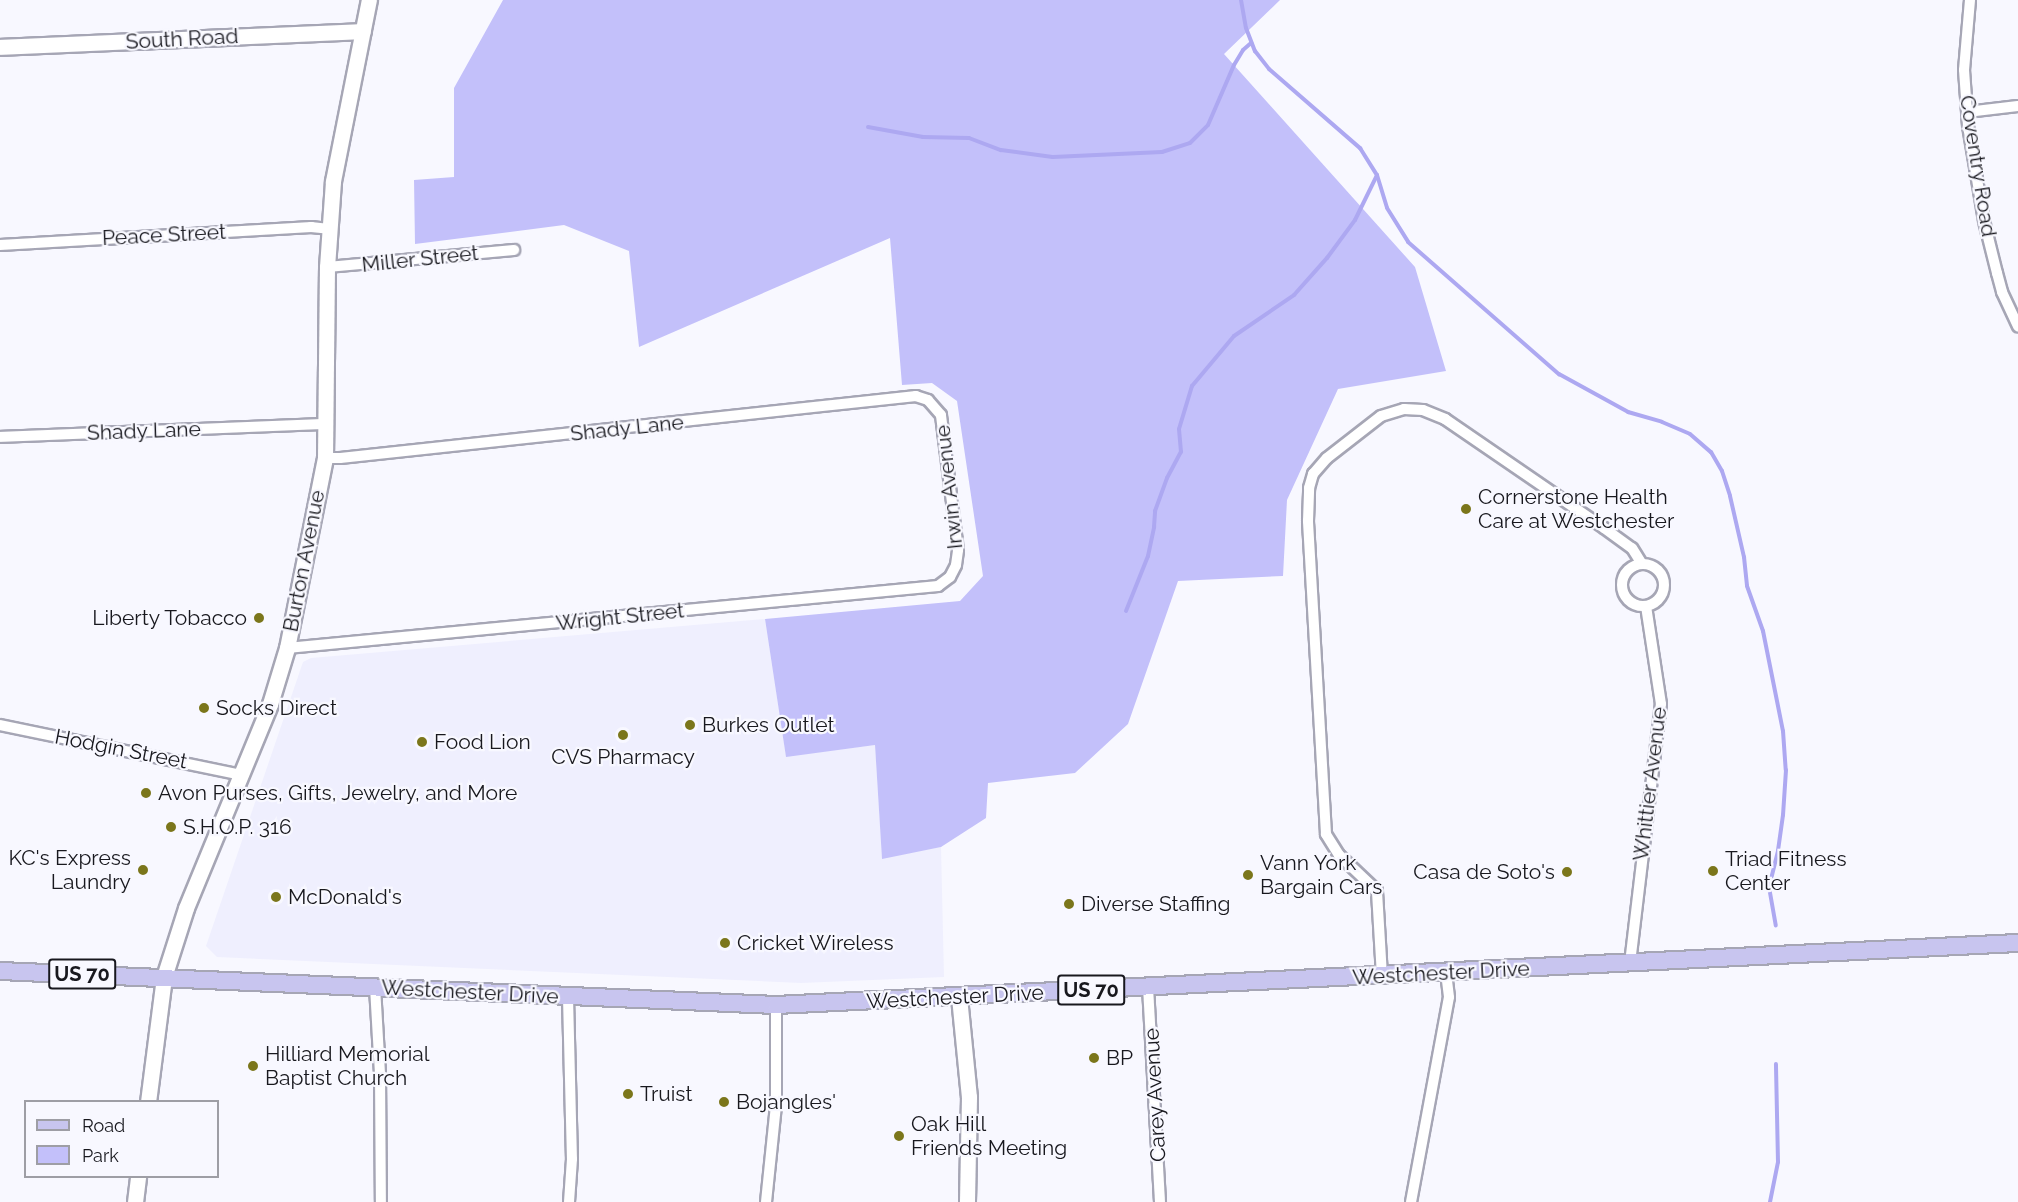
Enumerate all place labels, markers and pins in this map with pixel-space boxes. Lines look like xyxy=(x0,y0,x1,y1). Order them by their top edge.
place label: Cornerstone Health Care at Westchester xyxy=(1478,484,1675,534)
marker: Cornerstone Health Care at Westchester xyxy=(1459,502,1473,516)
place label: Liberty Tobacco xyxy=(91,605,247,631)
marker: Liberty Tobacco xyxy=(252,611,266,625)
place label: Socks Direct xyxy=(216,695,337,721)
marker: Socks Direct xyxy=(197,701,211,715)
place label: Burkes Outlet xyxy=(702,712,834,738)
marker: Burkes Outlet xyxy=(683,718,697,732)
marker: CVS Pharmacy xyxy=(616,728,630,742)
place label: Food Lion xyxy=(434,729,531,755)
marker: Food Lion xyxy=(415,735,429,749)
place label: CVS Pharmacy xyxy=(551,744,695,770)
place label: Avon Purses, Gifts, Jewelry, and More xyxy=(158,780,518,806)
marker: Avon Purses, Gifts, Jewelry, and More xyxy=(139,786,153,800)
place label: S.H.O.P. 316 xyxy=(183,814,292,840)
marker: S.H.O.P. 316 xyxy=(164,820,178,834)
place label: KC's Express Laundry xyxy=(8,845,131,895)
place label: Triad Fitness Center xyxy=(1725,846,1847,896)
place label: Vann York Bargain Cars xyxy=(1260,850,1382,900)
place label: Casa de Soto's xyxy=(1413,859,1555,885)
marker: KC's Express Laundry xyxy=(136,863,150,877)
marker: Triad Fitness Center xyxy=(1706,864,1720,878)
marker: Casa de Soto's xyxy=(1560,865,1574,879)
marker: Vann York Bargain Cars xyxy=(1241,868,1255,882)
place label: McDonald's xyxy=(288,884,402,910)
marker: McDonald's xyxy=(269,890,283,904)
place label: Diverse Staffing xyxy=(1081,891,1231,917)
marker: Diverse Staffing xyxy=(1062,897,1076,911)
place label: Cricket Wireless xyxy=(737,930,894,956)
marker: Cricket Wireless xyxy=(718,936,732,950)
place label: Hilliard Memorial Baptist Church xyxy=(265,1041,429,1091)
place label: BP xyxy=(1106,1045,1133,1071)
marker: BP xyxy=(1087,1051,1101,1065)
marker: Hilliard Memorial Baptist Church xyxy=(246,1059,260,1073)
place label: Truist xyxy=(640,1081,693,1107)
marker: Truist xyxy=(621,1087,635,1101)
place label: Bojangles' xyxy=(736,1089,836,1115)
marker: Bojangles' xyxy=(717,1095,731,1109)
place label: Oak Hill Friends Meeting xyxy=(911,1111,1067,1161)
marker: Oak Hill Friends Meeting xyxy=(892,1129,906,1143)

